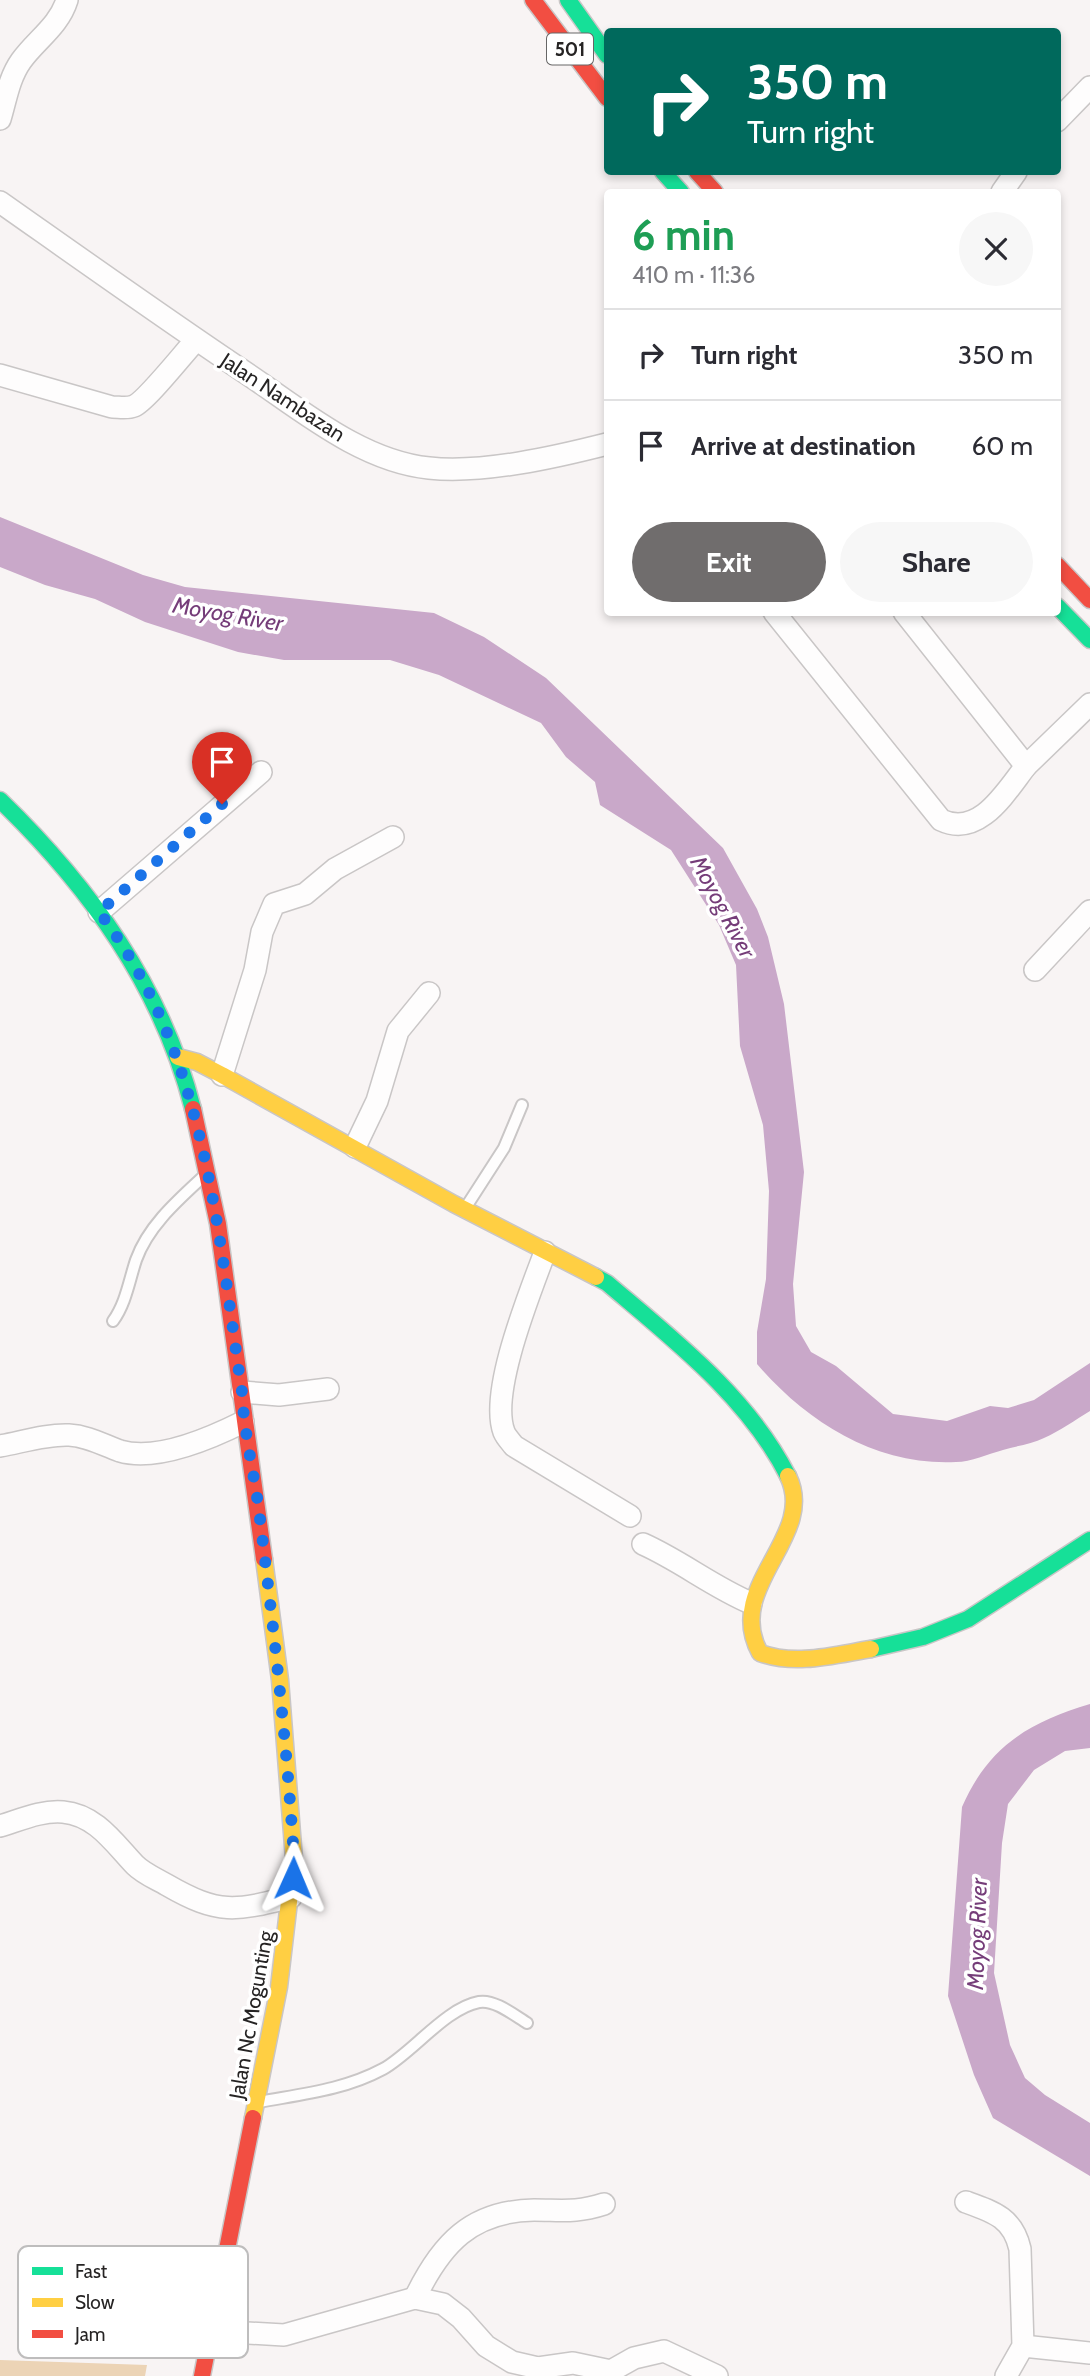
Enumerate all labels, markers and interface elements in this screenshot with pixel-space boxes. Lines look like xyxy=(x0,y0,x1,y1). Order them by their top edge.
road number: 501 xyxy=(547,34,593,64)
text: 350 m xyxy=(747,52,888,111)
icon: right xyxy=(632,56,723,147)
text: Turn right xyxy=(747,112,874,151)
text: 6 min xyxy=(632,209,735,261)
button: close xyxy=(959,212,1033,286)
text: 410 m · 11:36 xyxy=(632,261,755,289)
icon: right xyxy=(632,336,670,374)
text: Turn right xyxy=(691,339,797,371)
text: 350 m xyxy=(958,339,1033,371)
street label: Jalan Nambazan xyxy=(215,347,350,446)
icon: arrive xyxy=(632,427,670,465)
text: Arrive at destination xyxy=(691,430,916,462)
text: 60 m xyxy=(971,430,1033,462)
button: Exit xyxy=(632,522,826,602)
button: Share xyxy=(840,522,1033,602)
water label: Moyog River xyxy=(170,590,286,638)
pin xyxy=(192,732,252,804)
icon: arrive xyxy=(203,743,241,781)
water label: Moyog River xyxy=(684,850,762,964)
position arrow xyxy=(256,1841,330,1915)
water label: Moyog River xyxy=(961,1877,993,1991)
street label: Jalan Nc Mogunting xyxy=(224,1928,278,2102)
legend xyxy=(18,2246,248,2358)
text: Fast xyxy=(75,2260,108,2283)
text: Slow xyxy=(75,2291,115,2314)
text: Jam xyxy=(74,2323,105,2346)

